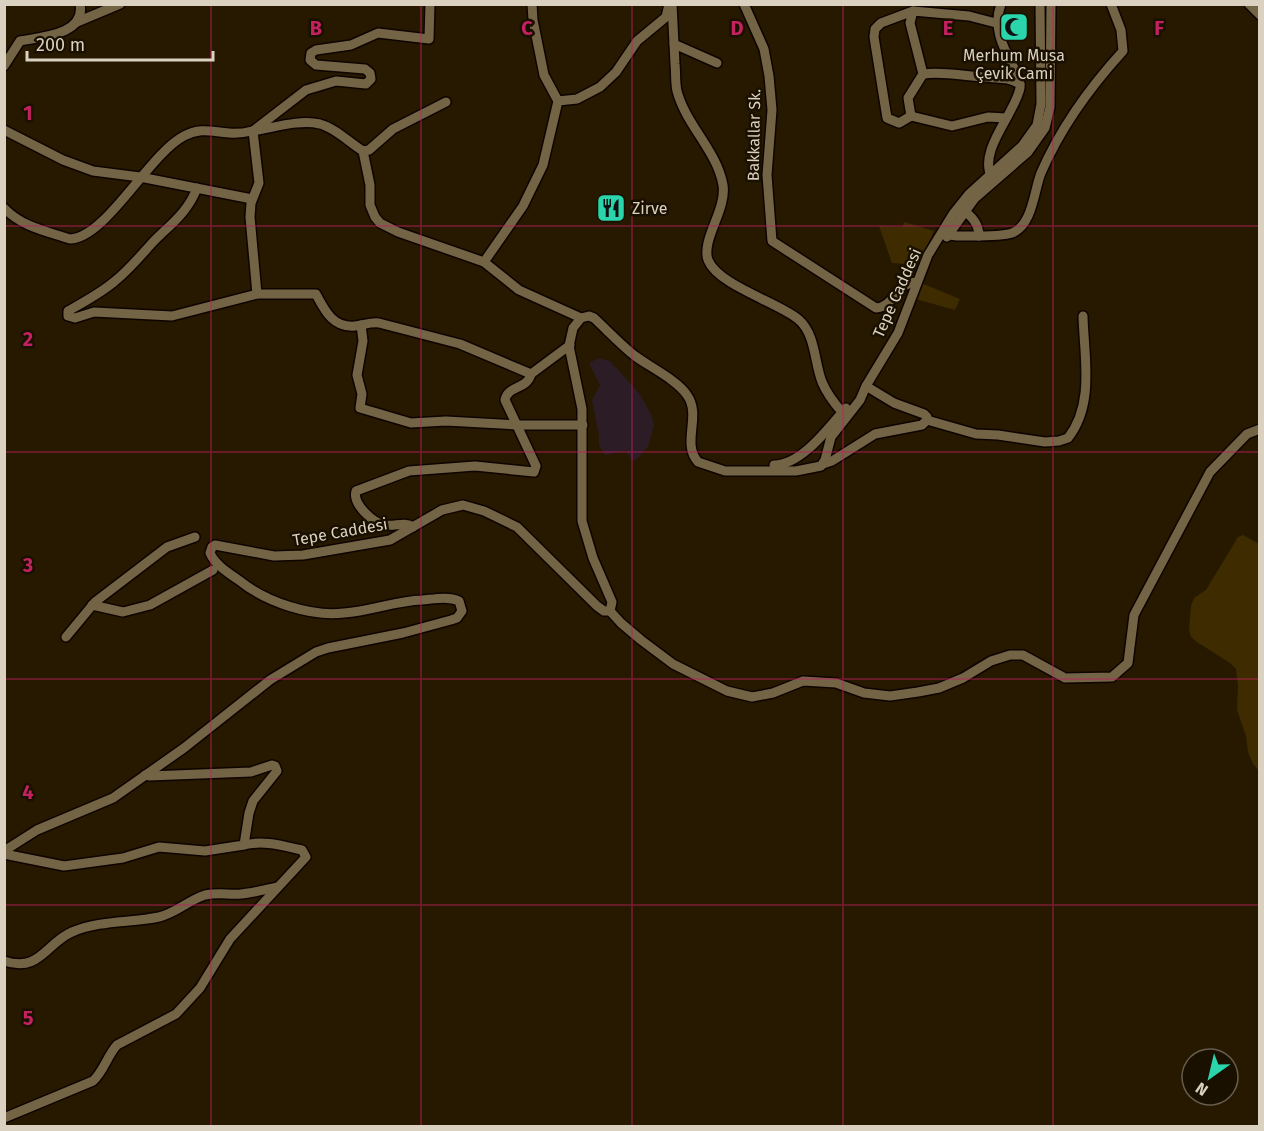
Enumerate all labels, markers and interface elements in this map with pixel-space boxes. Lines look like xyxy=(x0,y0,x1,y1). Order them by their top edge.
mosque icon: Merhum Musa Çevik Cami xyxy=(998,11,1030,43)
text: B xyxy=(310,16,322,40)
text: C xyxy=(521,16,533,40)
text: D xyxy=(730,16,744,40)
text: E xyxy=(943,16,953,40)
text: F xyxy=(1154,16,1164,40)
scale bar xyxy=(27,24,213,62)
text: 200 m xyxy=(36,34,85,56)
place label: Merhum Musa Çevik Cami xyxy=(963,46,1065,84)
street label: Bakkallar Sk. xyxy=(744,89,764,181)
text: 1 xyxy=(23,101,33,125)
restaurant icon: Zirve xyxy=(595,192,627,224)
place label: Zirve xyxy=(632,199,668,218)
street label: Tepe Caddesi xyxy=(869,245,925,341)
text: 2 xyxy=(23,327,33,351)
street label: Tepe Caddesi xyxy=(291,514,389,550)
text: 3 xyxy=(22,553,33,577)
text: 4 xyxy=(22,780,34,804)
text: 5 xyxy=(23,1006,34,1030)
north arrow xyxy=(1180,1047,1240,1107)
text: N xyxy=(1192,1078,1212,1100)

